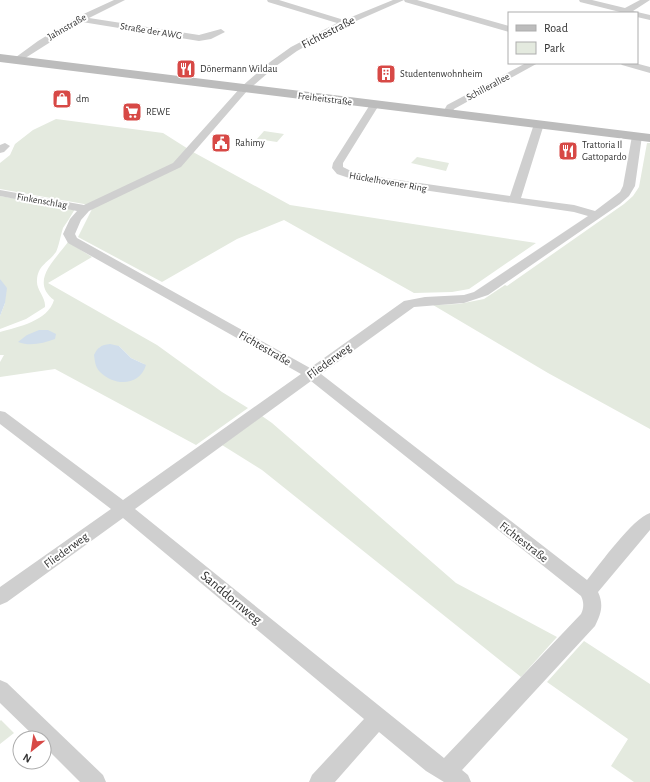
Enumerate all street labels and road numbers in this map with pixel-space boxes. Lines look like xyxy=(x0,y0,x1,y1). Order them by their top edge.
street label: Jahnstraße xyxy=(46,12,88,42)
street label: Fichtestraße xyxy=(299,14,357,50)
street label: Straße der AWG xyxy=(119,21,183,41)
street label: Schillerallee xyxy=(465,71,512,103)
street label: Freiheitstraße xyxy=(297,91,353,107)
street label: Hückelhovener Ring xyxy=(348,170,428,194)
street label: Finkenschlag xyxy=(16,192,68,210)
street label: Fichtestraße xyxy=(237,328,293,368)
street label: Fliederweg xyxy=(305,341,353,381)
street label: Fichtestraße xyxy=(497,519,551,565)
street label: Fliederweg xyxy=(42,530,90,570)
street label: Sanddornweg xyxy=(198,569,264,628)

